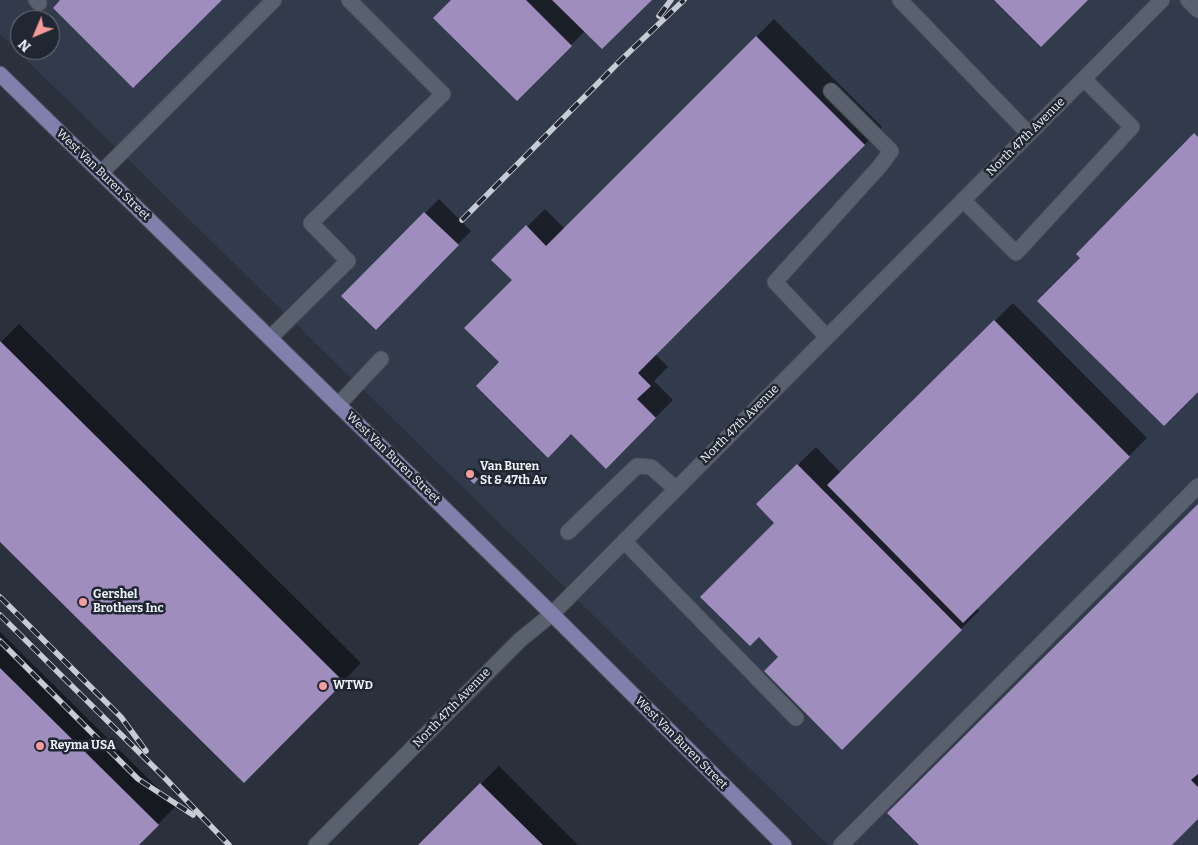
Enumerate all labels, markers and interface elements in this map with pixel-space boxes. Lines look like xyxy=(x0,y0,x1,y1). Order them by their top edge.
north arrow xyxy=(10,10,60,60)
text: N xyxy=(15,35,35,55)
street label: North 47th Avenue xyxy=(984,95,1068,179)
street label: West Van Buren Street xyxy=(53,126,153,224)
street label: North 47th Avenue xyxy=(698,382,782,466)
street label: West Van Buren Street xyxy=(343,409,443,507)
place label: Van Buren St & 47th Av xyxy=(480,460,547,488)
marker: Van Buren St & 47th Av xyxy=(464,468,476,480)
place label: Gershel Brothers Inc xyxy=(93,588,164,616)
marker: Gershel Brothers Inc xyxy=(77,596,89,608)
street label: North 47th Avenue xyxy=(410,665,494,751)
place label: WTWD xyxy=(333,679,373,693)
marker: WTWD xyxy=(317,680,329,692)
street label: West Van Buren Street xyxy=(632,694,730,792)
place label: Reyma USA xyxy=(50,739,115,753)
marker: Reyma USA xyxy=(34,740,46,752)

